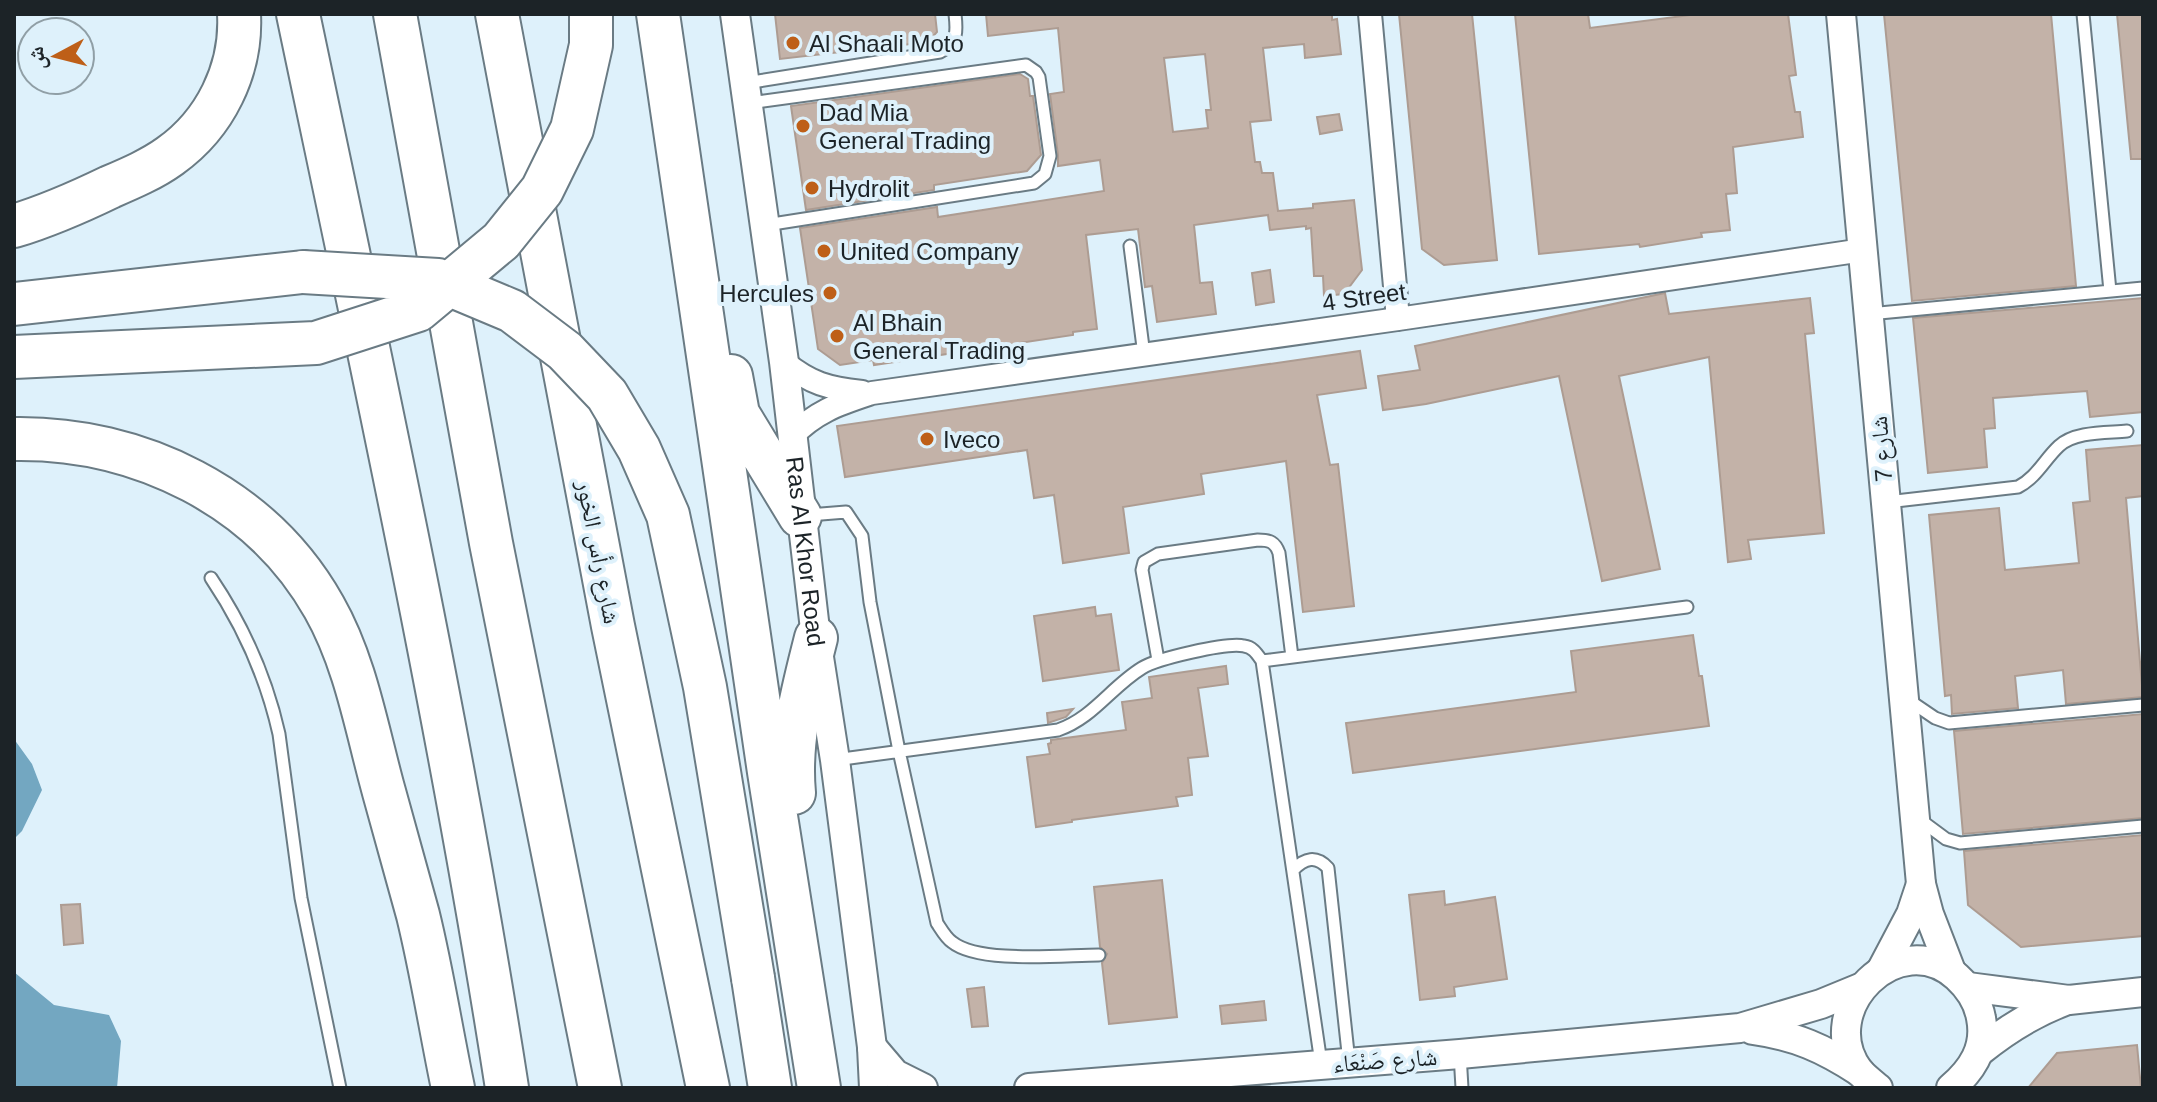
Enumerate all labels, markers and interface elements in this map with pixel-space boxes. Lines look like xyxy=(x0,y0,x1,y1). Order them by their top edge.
north arrow xyxy=(16,16,96,96)
place label: Al Shaali Moto xyxy=(809,30,964,57)
marker: Al Shaali Moto xyxy=(784,34,802,52)
text: ش xyxy=(23,45,51,71)
place label: Dad Mia General Trading xyxy=(819,99,991,154)
marker: Dad Mia General Trading xyxy=(794,117,812,135)
place label: Hydrolit xyxy=(828,175,910,202)
marker: Hydrolit xyxy=(803,179,821,197)
place label: United Company xyxy=(840,238,1019,265)
marker: United Company xyxy=(815,242,833,260)
street label: 4 Street xyxy=(1321,278,1408,316)
place label: Hercules xyxy=(719,280,814,307)
marker: Hercules xyxy=(821,284,839,302)
place label: Al Bhain General Trading xyxy=(853,309,1025,364)
marker: Al Bhain General Trading xyxy=(828,327,846,345)
street label: شارع 7 xyxy=(1865,415,1899,483)
place label: Iveco xyxy=(943,426,1000,453)
marker: Iveco xyxy=(918,430,936,448)
street label: Ras Al Khor Road xyxy=(782,455,831,648)
street label: شارع رأس الخور xyxy=(570,477,626,626)
street label: شارع صَنْعَاء xyxy=(1332,1043,1438,1079)

